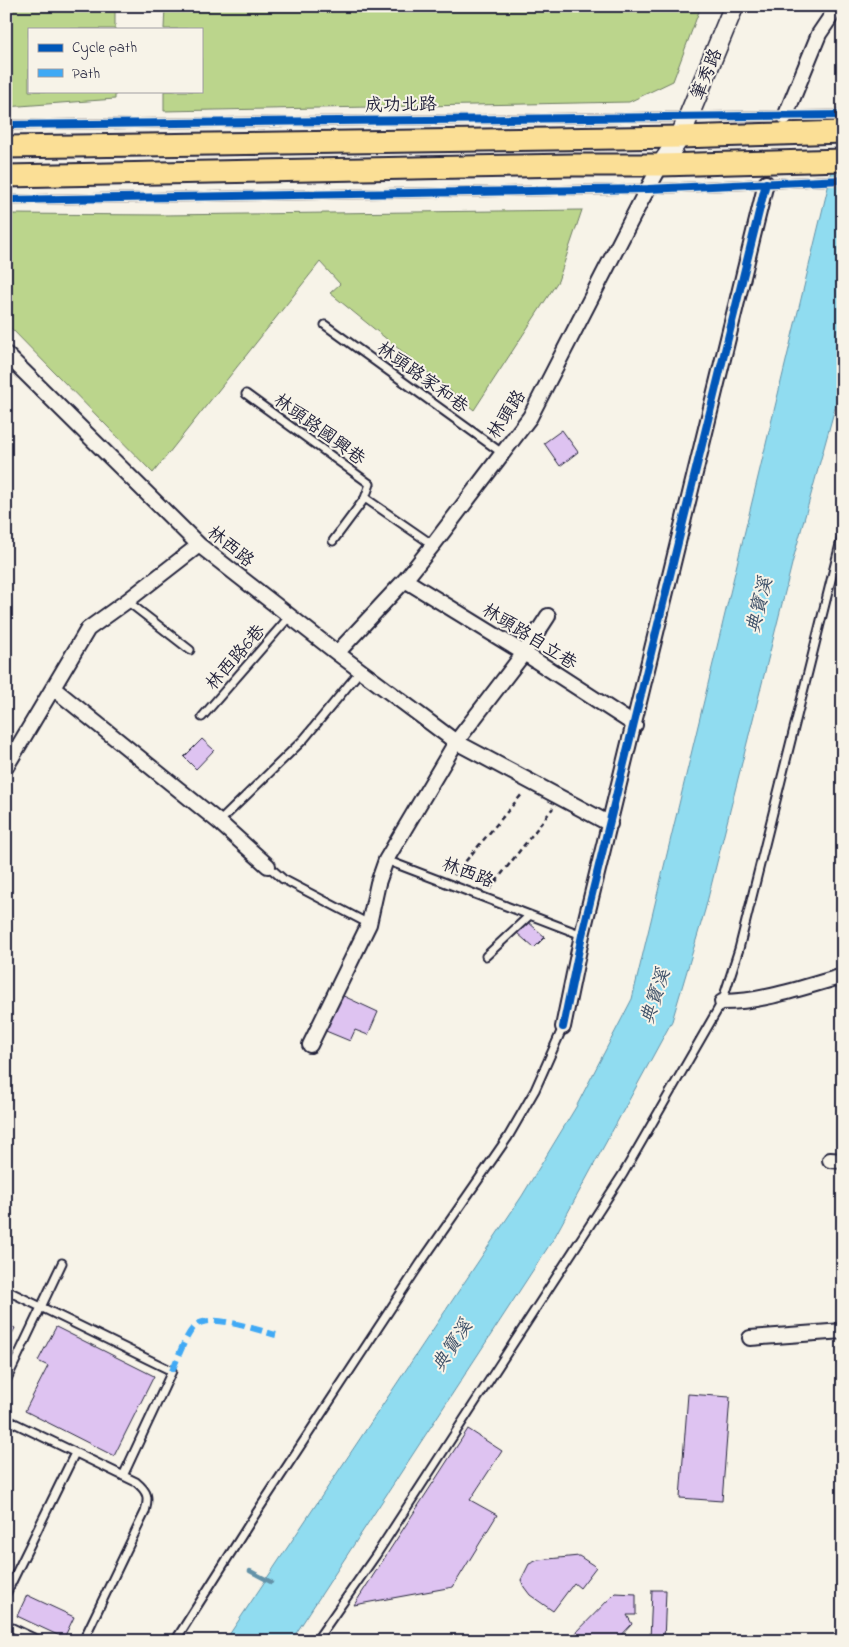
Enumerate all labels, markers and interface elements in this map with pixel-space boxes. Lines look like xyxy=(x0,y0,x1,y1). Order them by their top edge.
legend xyxy=(28,28,202,92)
text: Cycle path xyxy=(72,37,137,60)
street label: 筆秀路 xyxy=(686,45,730,105)
text: Path xyxy=(72,63,100,85)
street label: 成功北路 xyxy=(365,92,437,120)
street label: 林頭路家和巷 xyxy=(370,336,473,421)
street label: 林頭路 xyxy=(482,385,533,445)
street label: 林頭路國興巷 xyxy=(267,388,370,473)
street label: 林西路 xyxy=(201,520,259,575)
water label: 典寶溪 xyxy=(740,574,781,637)
street label: 林頭路自立巷 xyxy=(476,598,582,677)
street label: 林西路6巷 xyxy=(200,620,273,697)
street label: 林西路 xyxy=(437,852,497,896)
water label: 典寶溪 xyxy=(635,965,678,1028)
water label: 典寶溪 xyxy=(426,1314,480,1378)

